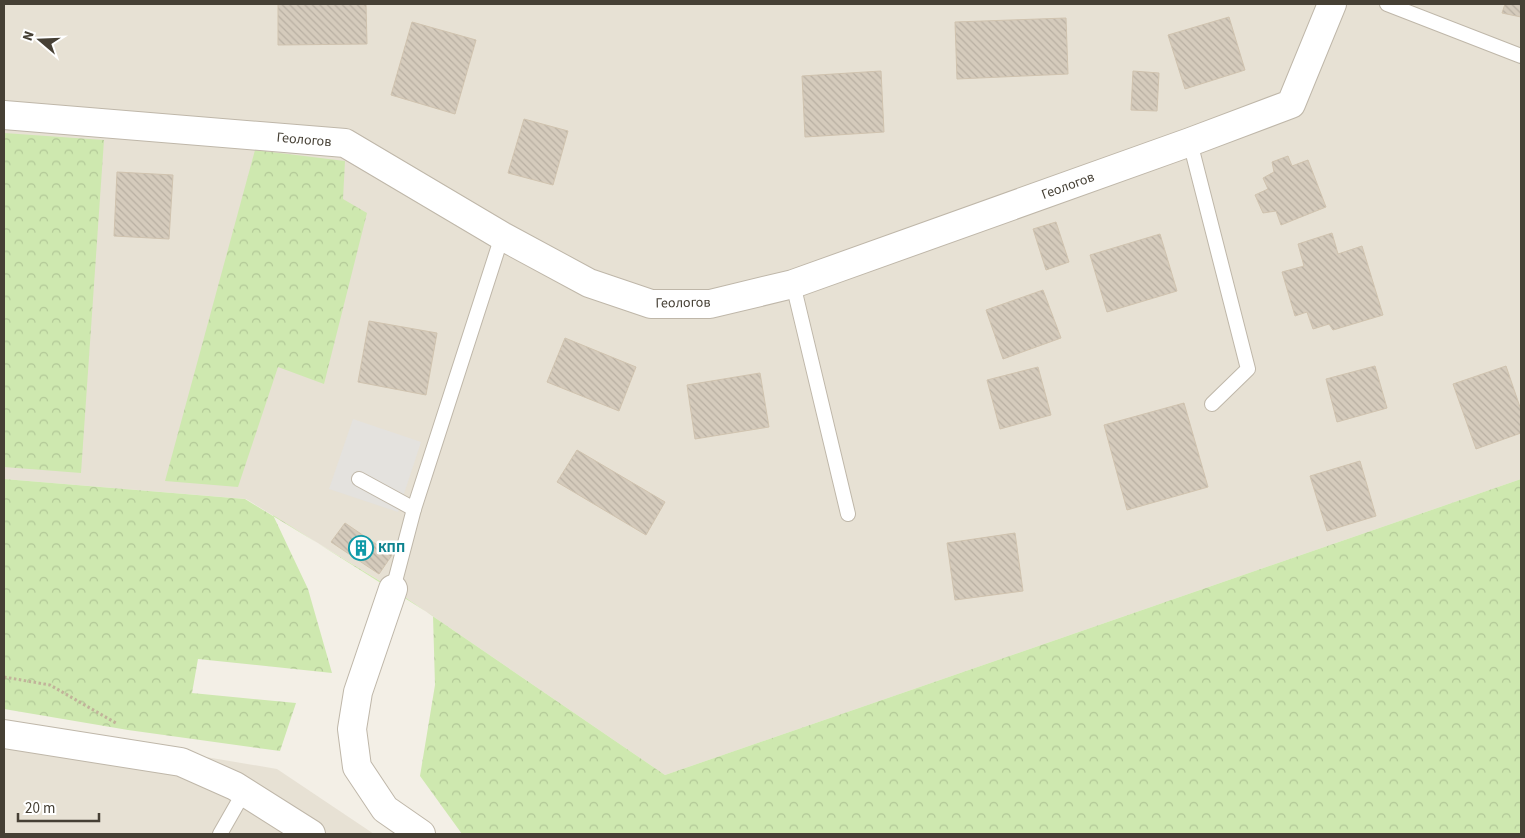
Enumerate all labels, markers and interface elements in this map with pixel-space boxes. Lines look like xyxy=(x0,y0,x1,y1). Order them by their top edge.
north arrow xyxy=(15,15,65,65)
text: N xyxy=(18,28,40,44)
street label: Геологов xyxy=(276,128,332,152)
street label: Геологов xyxy=(1039,167,1097,205)
street label: Геологов xyxy=(655,293,711,313)
building icon: КПП xyxy=(348,535,374,561)
place label: КПП xyxy=(378,538,405,558)
scale bar xyxy=(18,790,99,822)
text: 20 m xyxy=(25,798,55,819)

